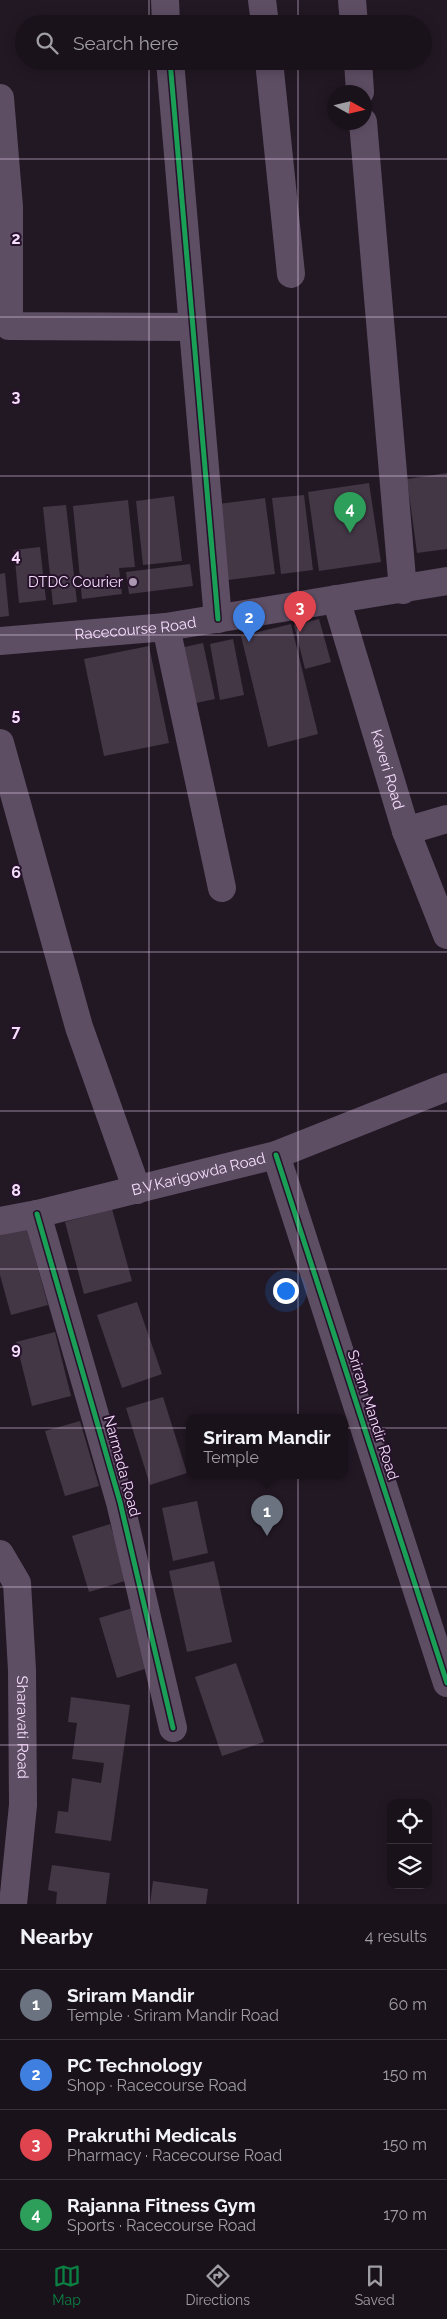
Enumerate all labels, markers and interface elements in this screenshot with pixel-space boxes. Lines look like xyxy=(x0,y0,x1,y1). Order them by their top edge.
search box xyxy=(15,15,432,70)
icon: search xyxy=(33,29,61,57)
text: Search here xyxy=(73,32,179,54)
north arrow xyxy=(327,85,372,130)
text: 2 xyxy=(11,229,21,248)
text: 3 xyxy=(12,387,21,406)
pin: 4 xyxy=(334,492,366,533)
text: 4 xyxy=(11,546,21,565)
place label: DTDC Courier xyxy=(28,573,124,591)
marker: DTDC Courier xyxy=(127,576,139,588)
pin: 3 xyxy=(284,591,316,632)
pin: 2 xyxy=(233,601,265,642)
street label: Racecourse Road xyxy=(74,613,198,644)
text: 5 xyxy=(12,705,21,724)
street label: Kaveri Road xyxy=(367,727,408,812)
text: 6 xyxy=(11,863,21,882)
text: 7 xyxy=(12,1022,21,1041)
street label: B.V.Karigowda Road xyxy=(130,1149,267,1199)
text: 8 xyxy=(11,1181,21,1200)
your location xyxy=(273,1278,299,1304)
text: 9 xyxy=(11,1339,21,1358)
street label: Sriram Mandir Road xyxy=(343,1348,403,1482)
street label: Narmada Road xyxy=(100,1413,144,1519)
popup xyxy=(186,1414,348,1479)
text: Sriram Mandir xyxy=(203,1426,331,1448)
text: Temple xyxy=(203,1448,259,1467)
pin: 1 xyxy=(251,1495,283,1536)
street label: Sharavati Road xyxy=(13,1676,32,1779)
map controls xyxy=(387,1799,432,1889)
button: locate xyxy=(387,1799,432,1844)
button: layers xyxy=(387,1844,432,1889)
text: Nearby xyxy=(20,1924,93,1949)
text: 4 results xyxy=(365,1927,427,1946)
text: Sriram Mandir xyxy=(67,1984,194,2006)
text: 1 xyxy=(32,1995,40,2014)
text: 60 m xyxy=(389,1995,427,2014)
text: Temple · Sriram Mandir Road xyxy=(67,2006,279,2025)
text: PC Technology xyxy=(67,2054,202,2076)
text: 2 xyxy=(31,2065,41,2084)
text: 150 m xyxy=(383,2065,427,2084)
text: Shop · Racecourse Road xyxy=(67,2076,247,2095)
text: Prakruthi Medicals xyxy=(67,2124,237,2146)
text: 3 xyxy=(32,2135,40,2154)
text: 150 m xyxy=(383,2135,427,2154)
text: Pharmacy · Racecourse Road xyxy=(67,2146,282,2165)
text: Rajanna Fitness Gym xyxy=(67,2194,256,2216)
text: 4 xyxy=(31,2205,41,2224)
text: 170 m xyxy=(383,2205,427,2224)
text: Sports · Racecourse Road xyxy=(67,2216,256,2235)
tab: Map xyxy=(52,2262,81,2308)
tab: Directions xyxy=(185,2262,250,2308)
tab: Saved xyxy=(355,2262,395,2308)

